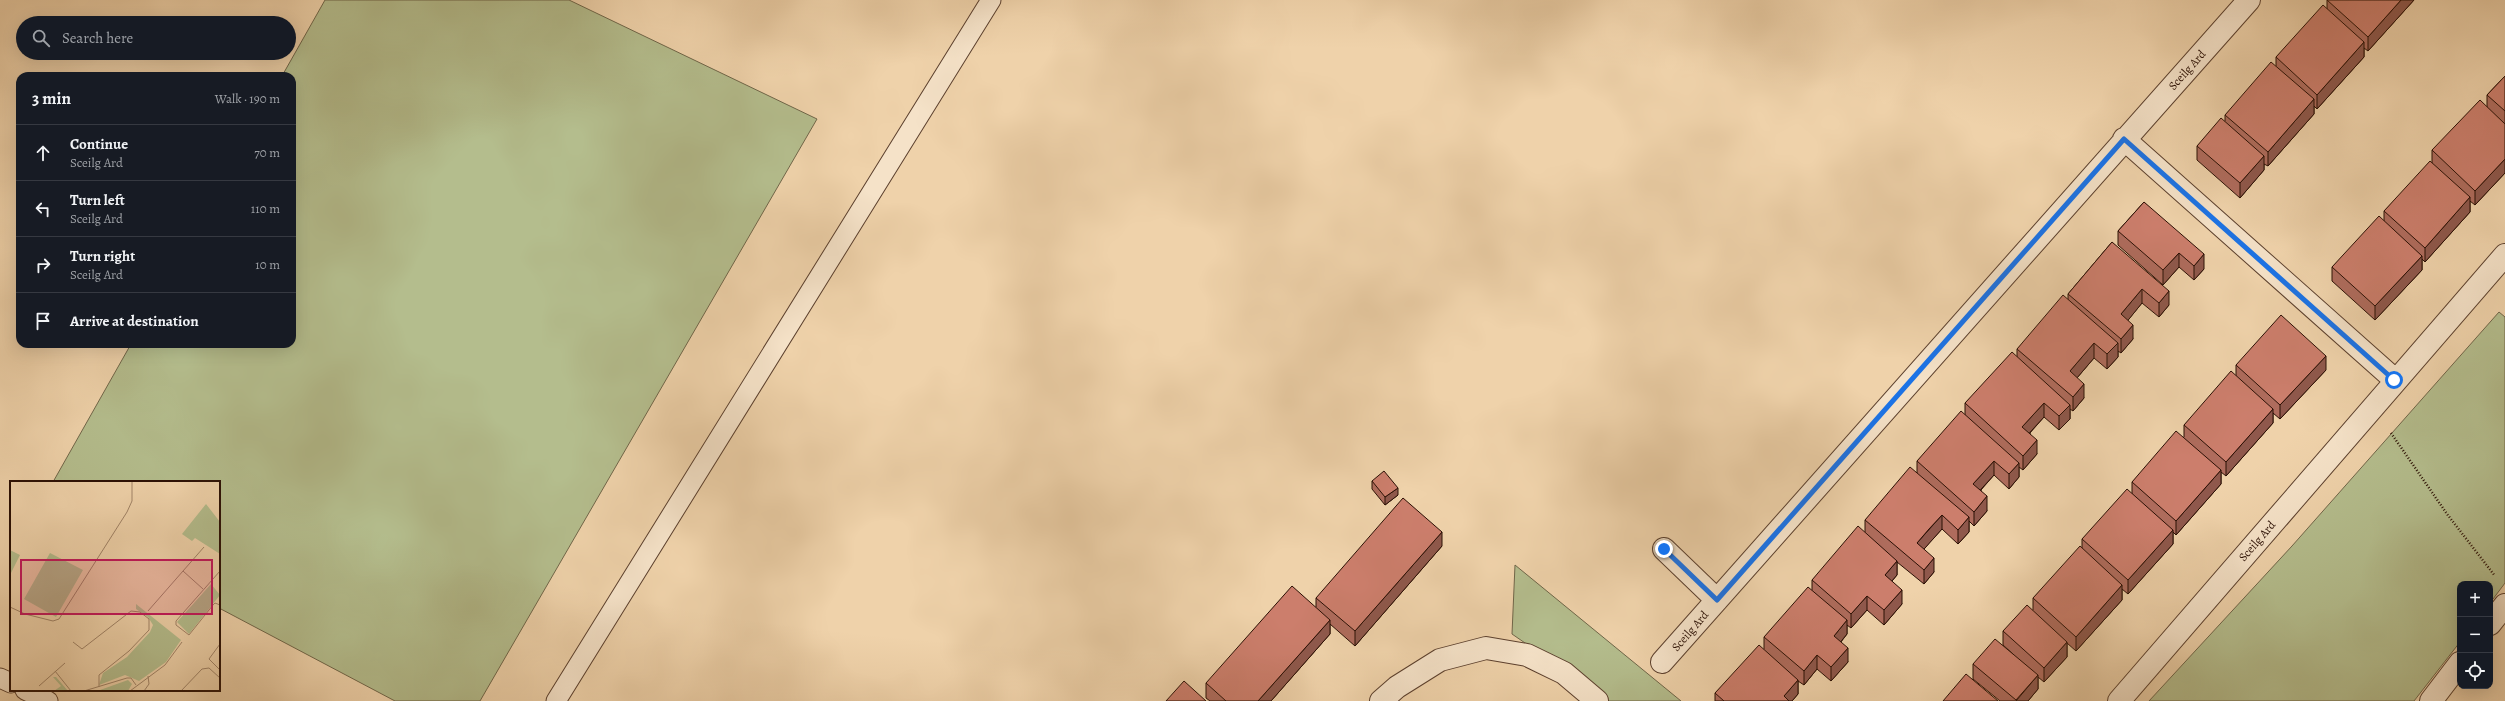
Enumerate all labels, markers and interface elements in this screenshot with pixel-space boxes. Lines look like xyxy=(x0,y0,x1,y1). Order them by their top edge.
search box xyxy=(16,16,296,60)
icon: search xyxy=(30,27,52,49)
text: Search here xyxy=(62,28,133,48)
street label: Sceilg Ard xyxy=(2165,46,2210,93)
text: 3 min xyxy=(32,87,71,110)
text: Walk · 190 m xyxy=(215,90,280,107)
text: Continue xyxy=(70,134,128,154)
icon: ahead xyxy=(32,142,54,164)
text: 70 m xyxy=(254,144,280,161)
text: Sceilg Ard xyxy=(70,154,123,171)
text: Turn left xyxy=(70,190,125,210)
icon: left xyxy=(32,198,54,220)
text: 110 m xyxy=(251,200,280,217)
text: Sceilg Ard xyxy=(70,210,123,227)
text: Turn right xyxy=(70,246,135,266)
icon: right xyxy=(32,254,54,276)
text: 10 m xyxy=(255,256,280,273)
text: Sceilg Ard xyxy=(70,266,123,283)
icon: arrive xyxy=(32,310,54,332)
text: Arrive at destination xyxy=(70,311,199,331)
route start xyxy=(2385,371,2403,389)
inset map xyxy=(10,481,220,691)
street label: Sceilg Ard xyxy=(2235,517,2279,565)
route end xyxy=(1655,540,1673,558)
map controls xyxy=(2457,581,2493,689)
button: + xyxy=(2457,581,2493,617)
street label: Sceilg Ard xyxy=(1668,607,1712,655)
button: − xyxy=(2457,617,2493,653)
button: locate xyxy=(2457,653,2493,689)

